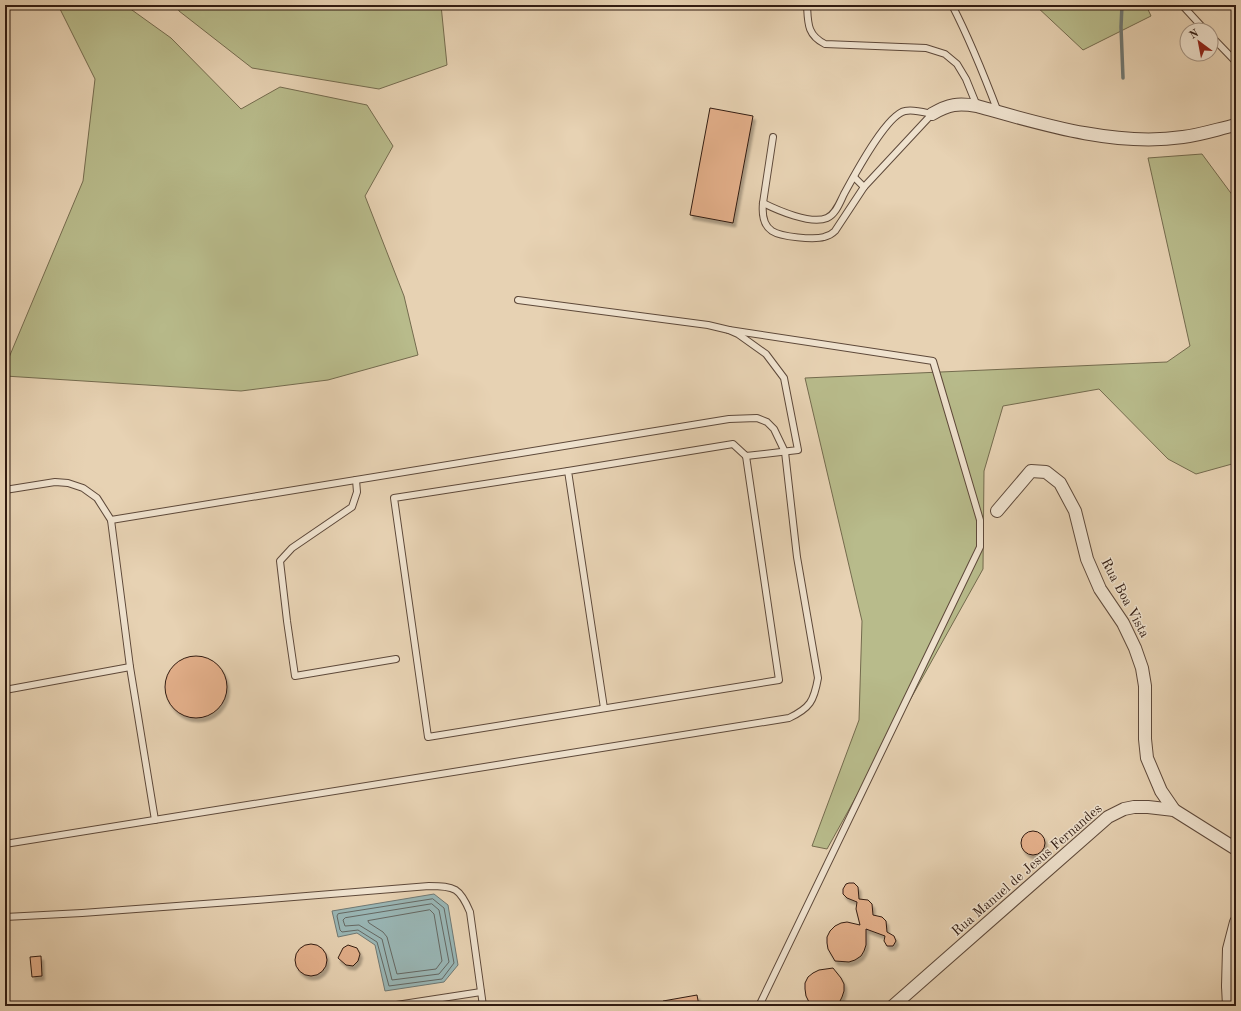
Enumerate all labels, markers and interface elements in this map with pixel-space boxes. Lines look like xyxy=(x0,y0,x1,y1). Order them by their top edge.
north arrow xyxy=(1179,22,1219,62)
text: N xyxy=(1188,28,1201,42)
street label: Rua Boa Vista xyxy=(1098,556,1152,640)
street label: Rua Manuel de Jesus Fernandes xyxy=(949,801,1105,939)

